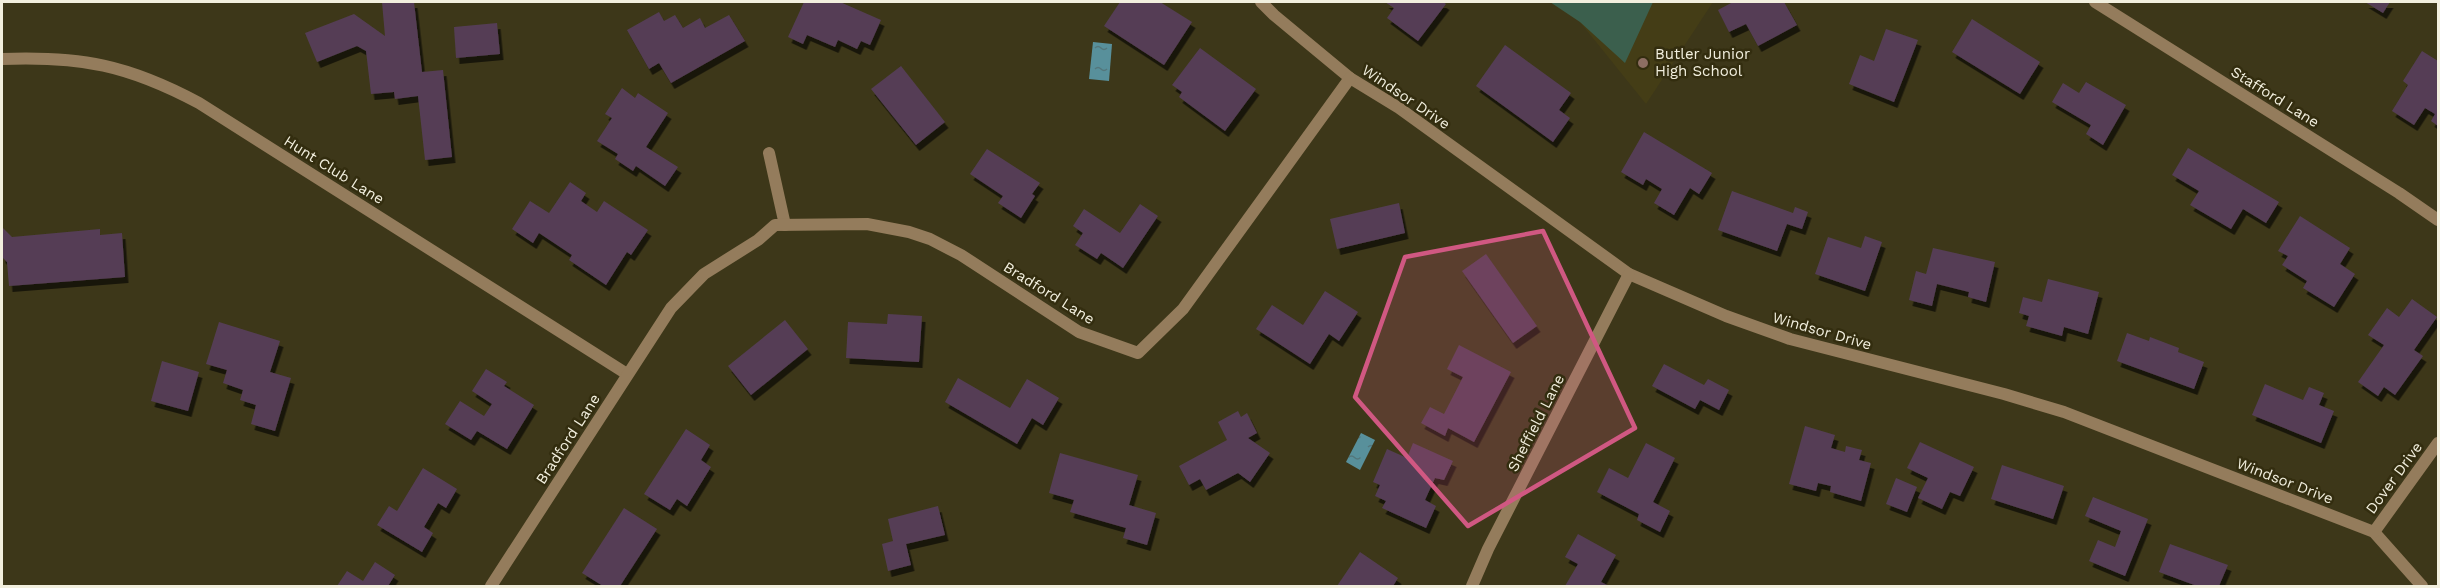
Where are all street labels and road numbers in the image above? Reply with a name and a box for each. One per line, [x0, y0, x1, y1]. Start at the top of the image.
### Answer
street label: Windsor Drive [1359, 61, 1453, 133]
street label: Stafford Lane [2228, 63, 2322, 131]
street label: Hunt Club Lane [281, 132, 387, 208]
street label: Bradford Lane [1000, 258, 1098, 328]
street label: Windsor Drive [1770, 308, 1874, 354]
street label: Sheffield Lane [1504, 371, 1568, 475]
street label: Bradford Lane [532, 390, 604, 488]
street label: Dover Drive [2362, 439, 2426, 517]
street label: Windsor Drive [2234, 454, 2336, 508]

